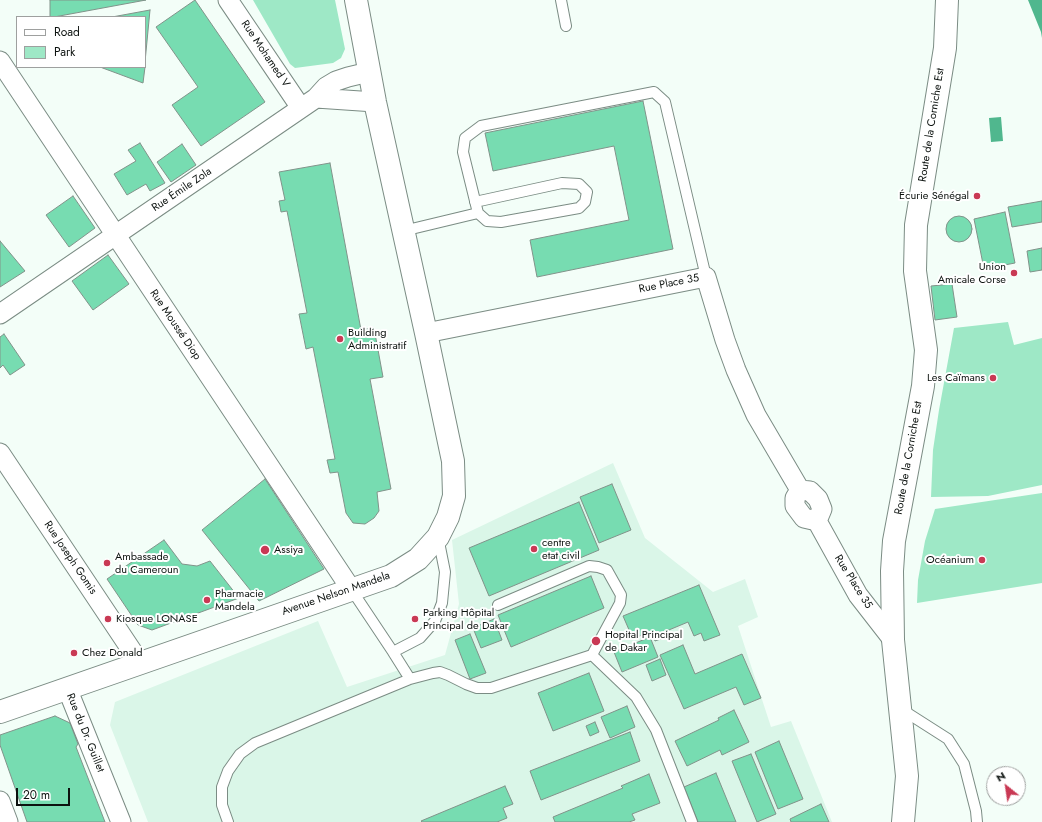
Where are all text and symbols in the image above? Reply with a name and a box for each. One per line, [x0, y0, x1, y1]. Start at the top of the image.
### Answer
legend [16, 16, 146, 68]
street label: Rue Mohamed V [238, 18, 292, 90]
text: Road [54, 23, 80, 41]
text: Park [54, 43, 75, 61]
street label: Route de la Corniche Est [916, 67, 948, 183]
street label: Rue Émile Zola [150, 165, 214, 215]
place label: Écurie Sénégal [899, 189, 969, 203]
marker: Écurie Sénégal [972, 191, 982, 201]
place label: Union Amicale Corse [938, 260, 1006, 286]
marker: Union Amicale Corse [1009, 268, 1019, 278]
street label: Rue Place 35 [638, 272, 700, 296]
street label: Rue Moussé Diop [147, 287, 203, 363]
place label: Building Administratif [348, 326, 406, 352]
marker: Building Administratif [335, 334, 345, 344]
place label: Les Caïmans [927, 371, 985, 385]
marker: Les Caïmans [988, 373, 998, 383]
street label: Route de la Corniche Est [893, 400, 925, 516]
street label: Rue Joseph Gomis [41, 519, 99, 597]
place label: centre etat civil [542, 536, 580, 562]
place label: Assiya [274, 543, 303, 557]
marker: Assiya [259, 544, 271, 556]
marker: centre etat civil [529, 544, 539, 554]
place label: Ambassade du Cameroun [115, 550, 179, 576]
street label: Rue Place 35 [831, 553, 875, 611]
place label: Océanium [926, 553, 974, 567]
marker: Océanium [977, 555, 987, 565]
marker: Ambassade du Cameroun [102, 558, 112, 568]
street label: Avenue Nelson Mandela [280, 569, 392, 619]
place label: Pharmacie Mandela [215, 587, 264, 613]
marker: Pharmacie Mandela [202, 595, 212, 605]
place label: Parking Hôpital Principal de Dakar [423, 606, 509, 632]
place label: Kiosque LONASE [116, 612, 198, 626]
marker: Kiosque LONASE [103, 614, 113, 624]
marker: Parking Hôpital Principal de Dakar [410, 614, 420, 624]
place label: Hopital Principal de Dakar [605, 628, 682, 654]
marker: Hopital Principal de Dakar [590, 635, 602, 647]
place label: Chez Donald [82, 646, 143, 660]
marker: Chez Donald [69, 648, 79, 658]
street label: Rue du Dr. Guillet [63, 692, 107, 774]
north arrow [986, 766, 1026, 806]
text: N [993, 767, 1008, 786]
scale bar [18, 780, 72, 806]
text: 20 m [23, 786, 50, 804]

